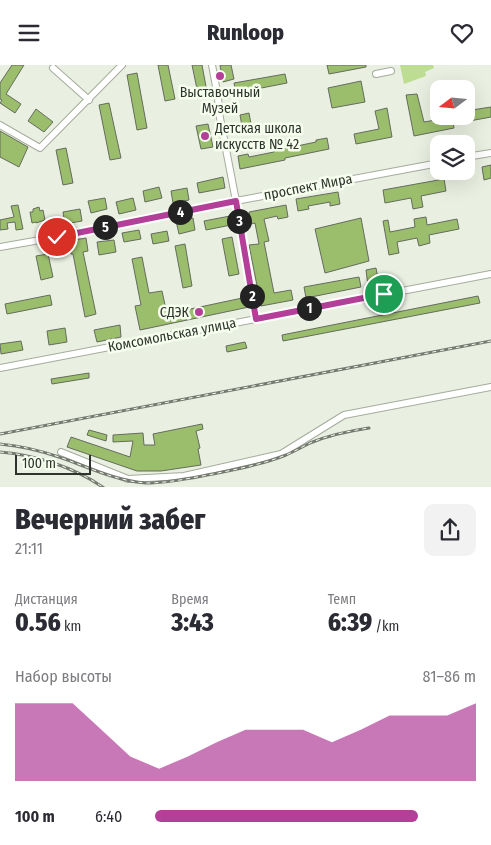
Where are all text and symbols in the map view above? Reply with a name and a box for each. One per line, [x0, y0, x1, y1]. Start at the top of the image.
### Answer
icon: menu [15, 19, 43, 47]
text: Runloop [207, 19, 284, 46]
icon: heart [448, 19, 476, 47]
marker: Выставочный Музей [214, 70, 226, 82]
north arrow [430, 80, 475, 125]
map controls [430, 80, 475, 180]
place label: Выставочный Музей [180, 84, 260, 117]
place label: Детская школа искусств № 42 [214, 120, 302, 153]
marker: Детская школа искусств № 42 [199, 130, 211, 142]
button: layers [430, 135, 475, 180]
street label: проспект Мира [262, 170, 354, 204]
pin: 4 [168, 199, 192, 225]
text: 4 [177, 204, 184, 221]
pin: 3 [226, 209, 252, 233]
text: 3 [236, 213, 243, 230]
pin: 5 [92, 215, 118, 239]
pin [36, 216, 78, 258]
text: 5 [102, 219, 109, 236]
icon: check [43, 223, 71, 251]
pin [363, 273, 405, 315]
icon: arrive [370, 280, 398, 308]
pin: 2 [240, 283, 264, 309]
text: 2 [249, 288, 256, 305]
pin: 1 [296, 295, 322, 321]
text: 1 [307, 300, 312, 317]
place label: СДЭК [160, 304, 190, 321]
marker: СДЭК [193, 306, 205, 318]
street label: Комсомольская улица [106, 314, 238, 356]
scale bar [15, 453, 91, 476]
text: 100 m [22, 455, 56, 472]
text: Вечерний забег [15, 503, 205, 536]
button: share [424, 504, 476, 556]
text: 21:11 [15, 539, 43, 558]
text: Дистанция [15, 591, 78, 608]
text: Время [171, 591, 209, 608]
text: Темп [328, 591, 356, 608]
text: 0.56 [15, 608, 61, 638]
text: 3:43 [171, 608, 214, 638]
text: 6:39 [328, 608, 372, 638]
text: km [61, 618, 81, 635]
text: /km [372, 618, 399, 635]
text: Набор высоты [15, 667, 112, 686]
text: 81–86 m [423, 667, 476, 686]
text: 100 m [15, 807, 55, 826]
text: 6:40 [95, 807, 122, 826]

